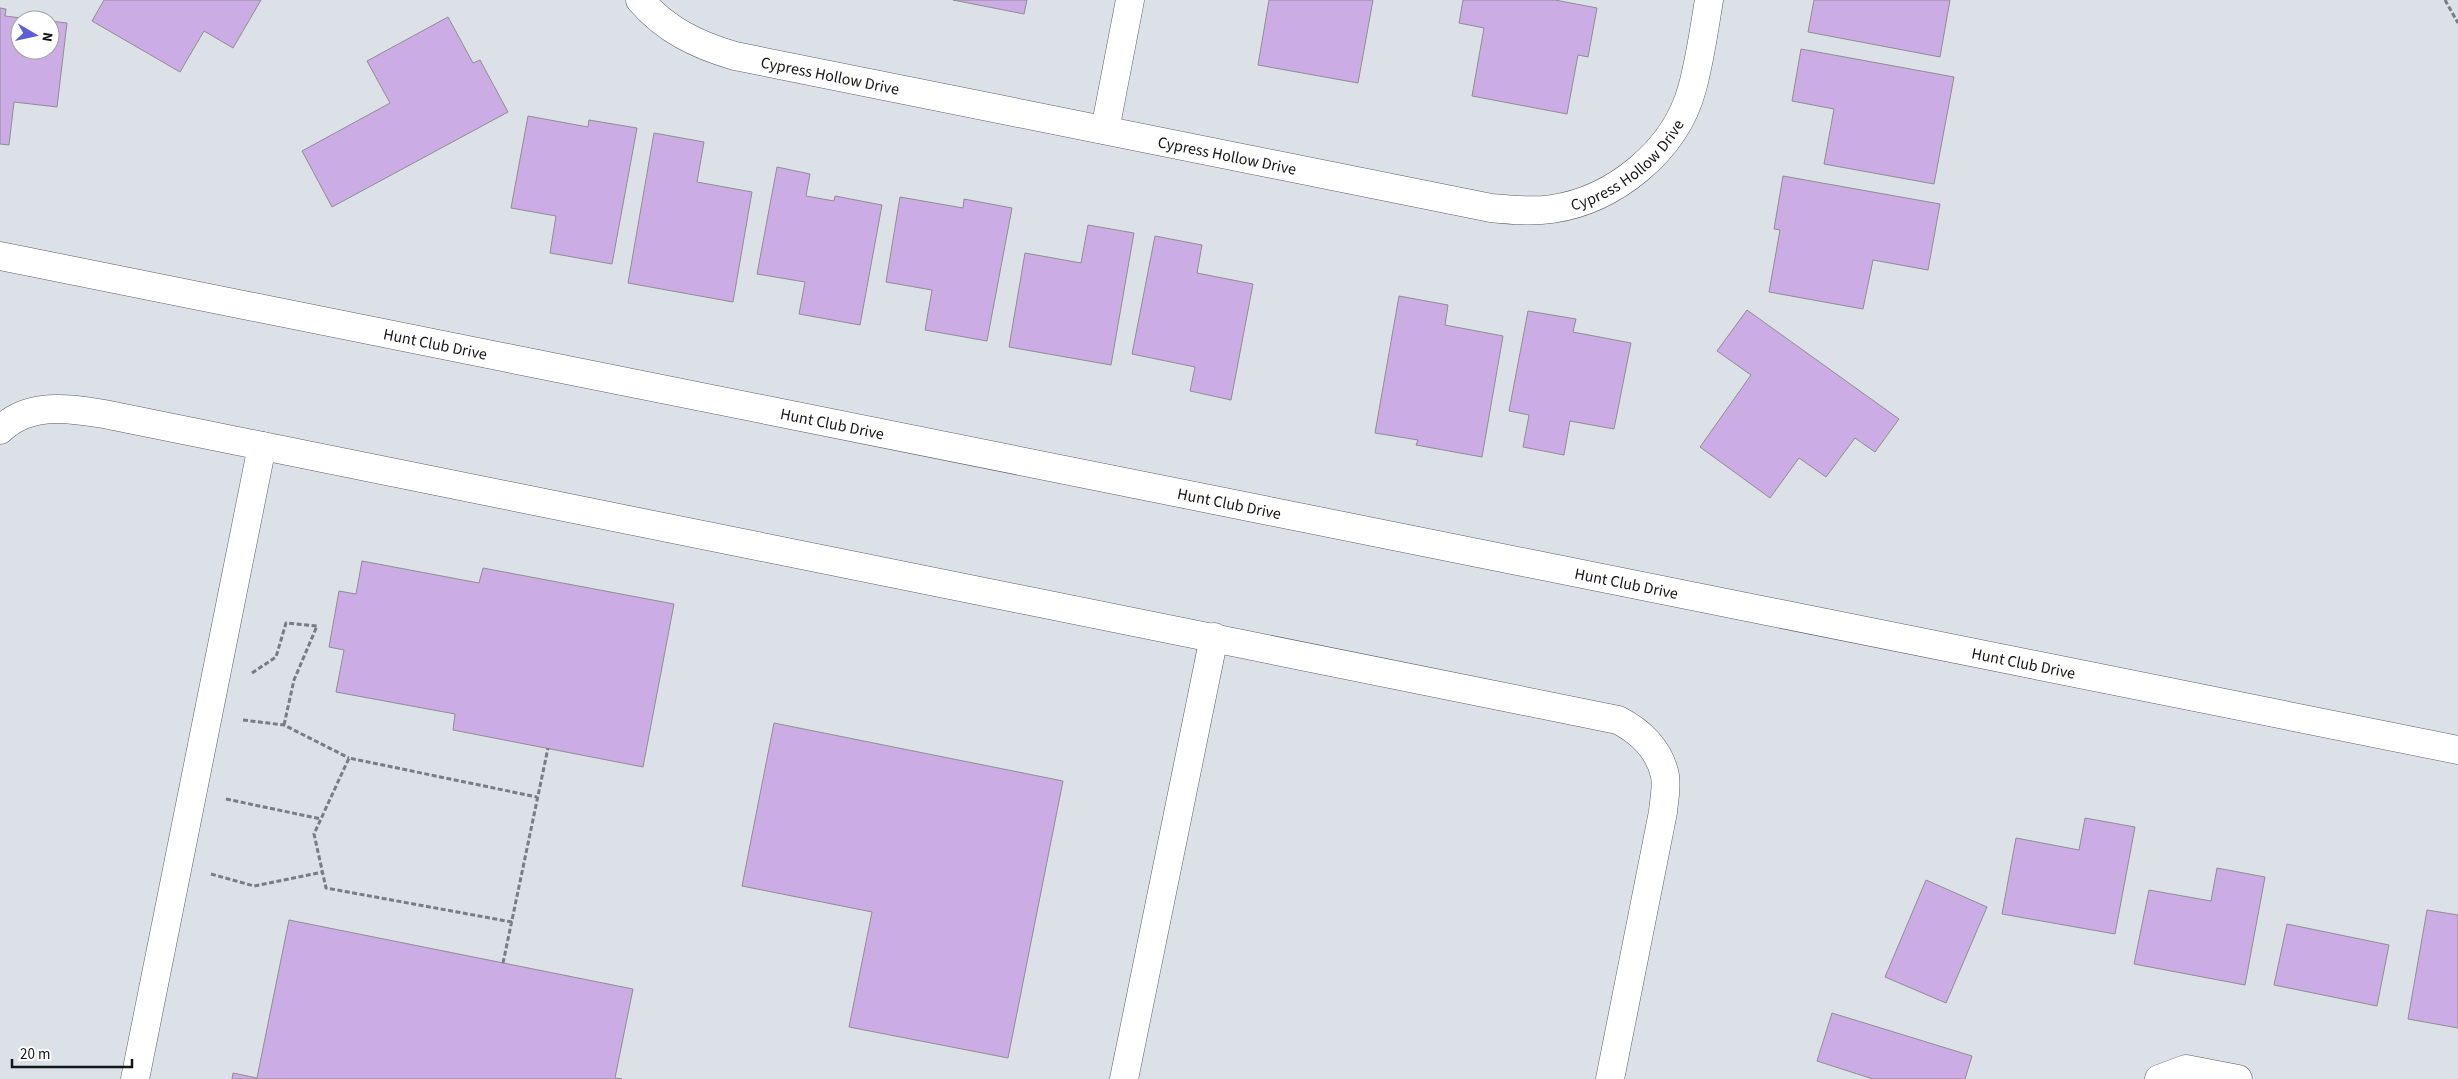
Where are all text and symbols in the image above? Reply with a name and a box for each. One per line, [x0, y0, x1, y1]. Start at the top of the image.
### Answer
north arrow [10, 10, 60, 60]
text: N [36, 31, 57, 43]
street label: Cypress Hollow Drive [759, 51, 901, 101]
street label: Cypress Hollow Drive [1568, 115, 1690, 217]
street label: Cypress Hollow Drive [1156, 131, 1298, 181]
street label: Hunt Club Drive [381, 323, 489, 366]
street label: Hunt Club Drive [778, 403, 886, 445]
street label: Hunt Club Drive [1175, 483, 1283, 525]
street label: Hunt Club Drive [1573, 563, 1680, 605]
street label: Hunt Club Drive [1970, 643, 2077, 685]
scale bar [12, 1036, 132, 1068]
text: 20 m [20, 1044, 50, 1065]

